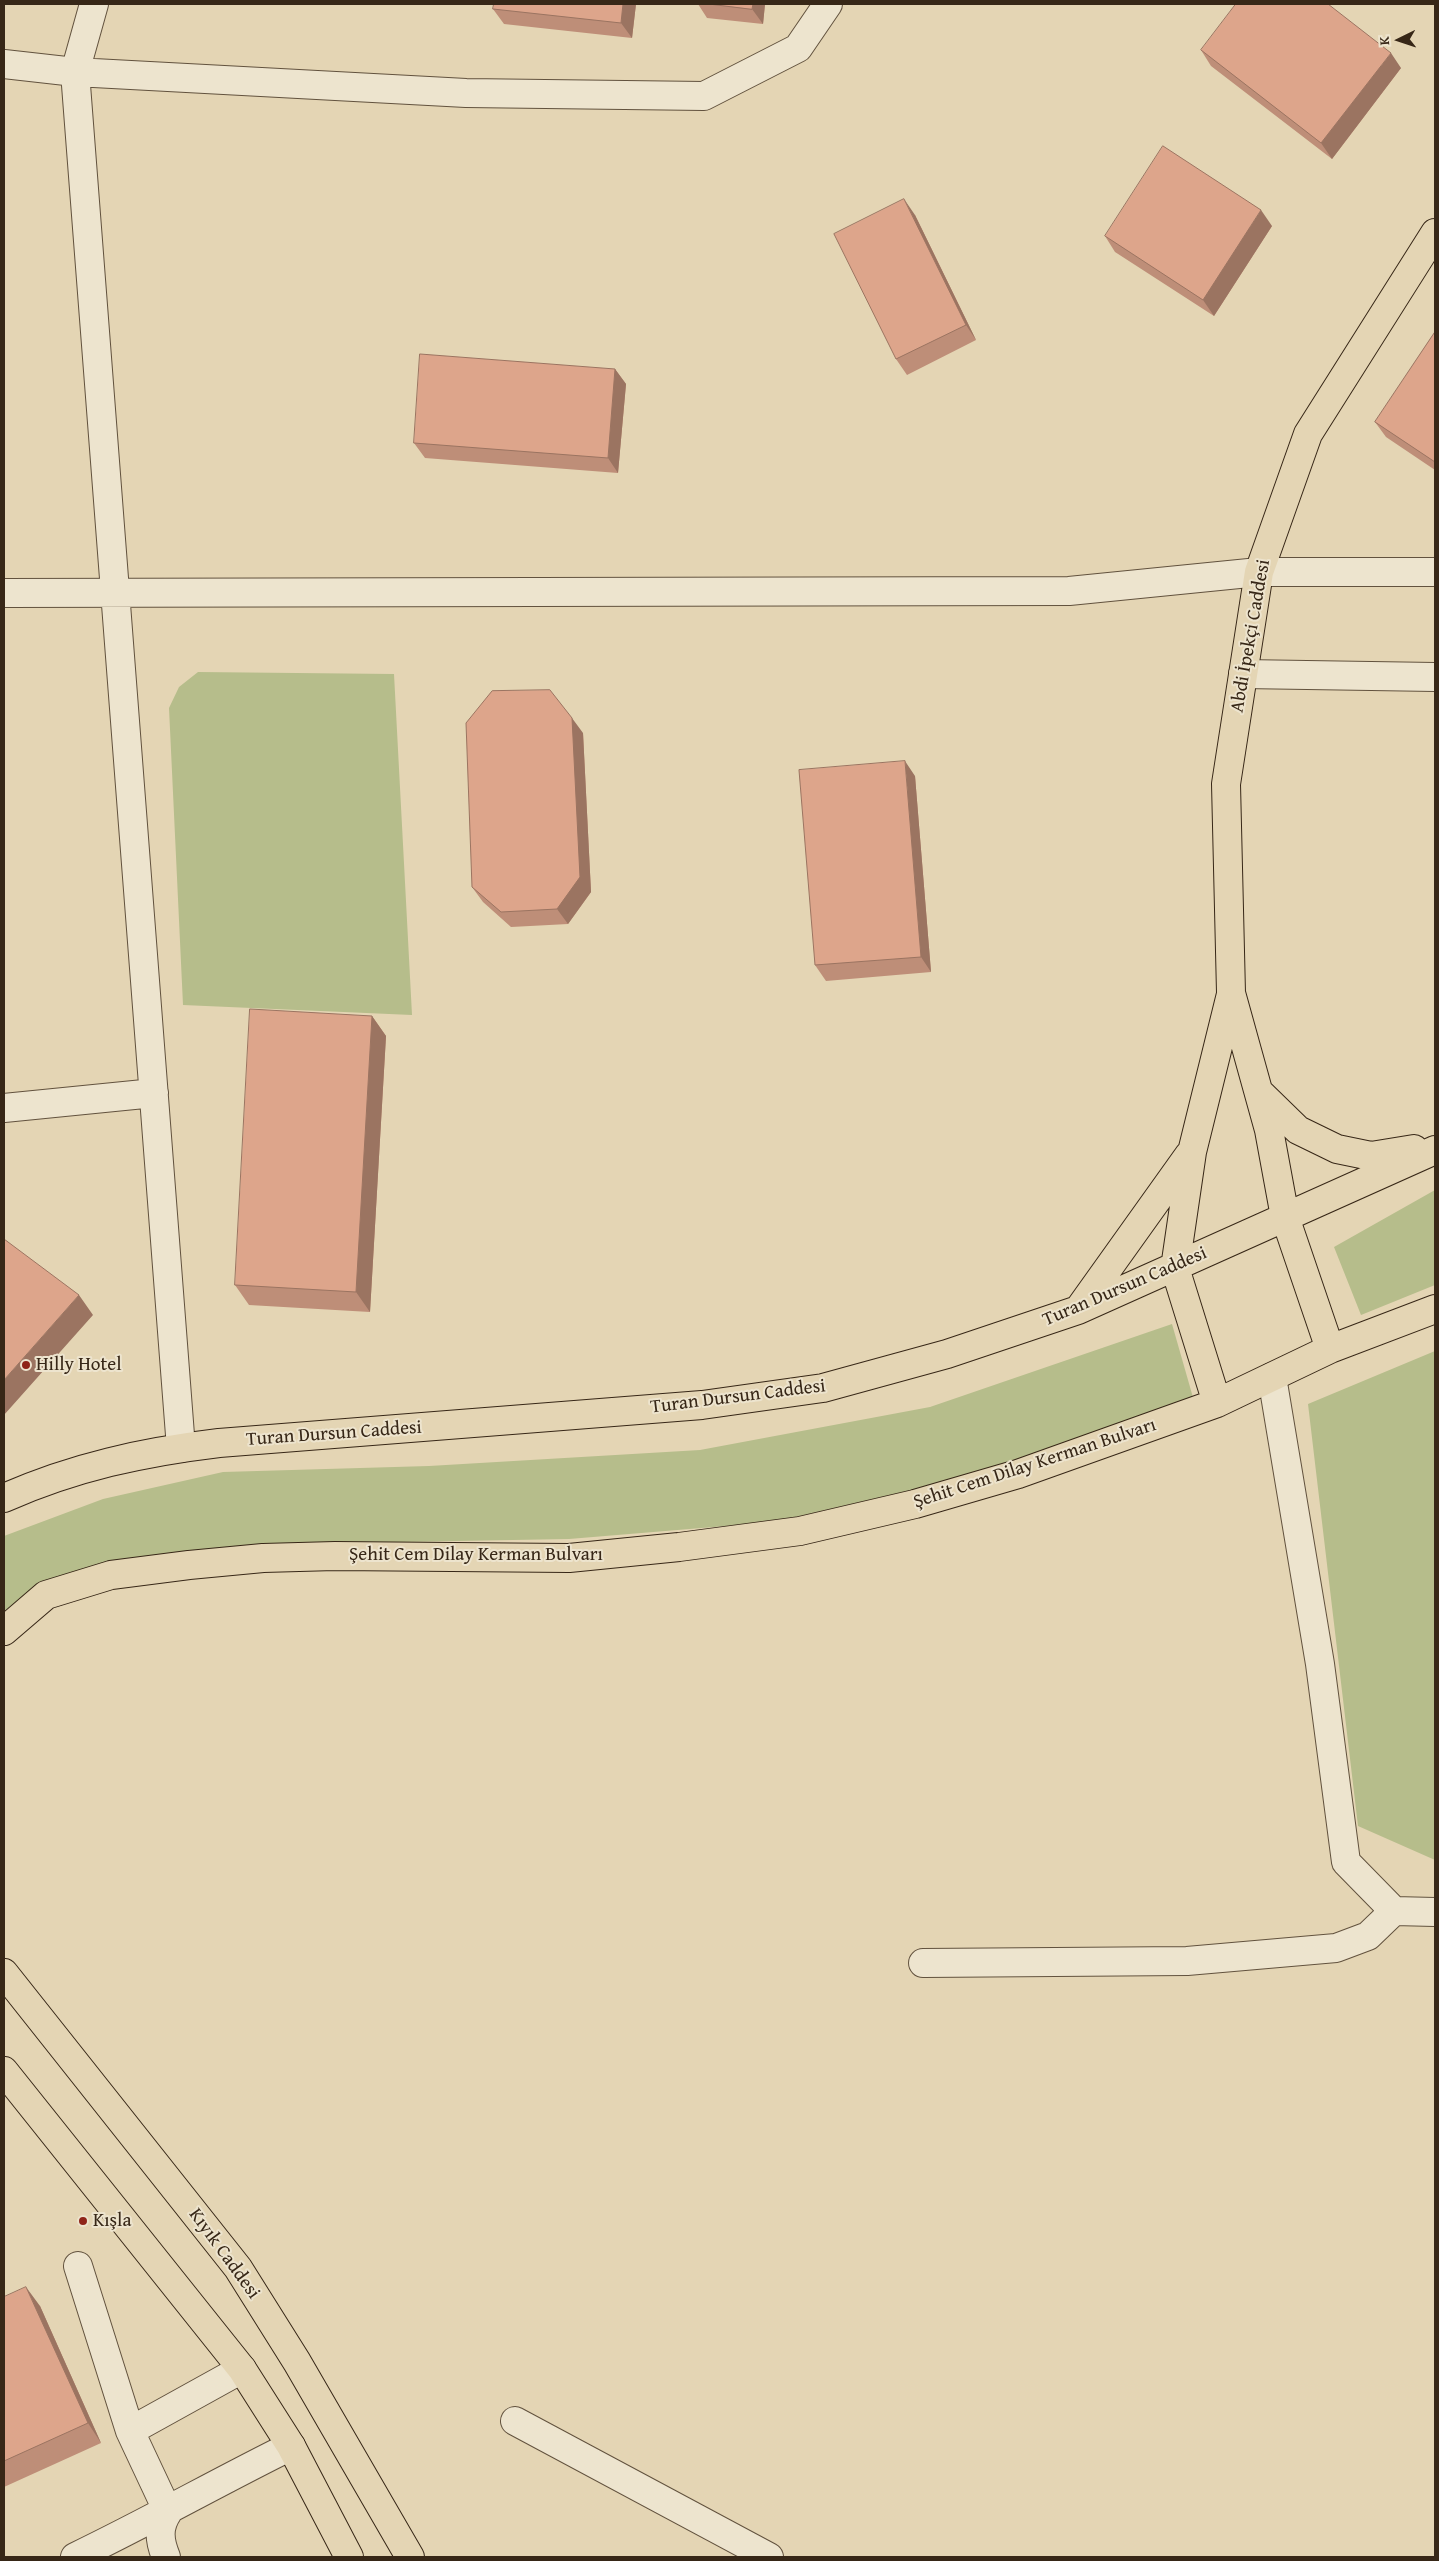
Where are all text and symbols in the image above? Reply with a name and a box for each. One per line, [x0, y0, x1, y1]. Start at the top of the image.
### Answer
north arrow [1374, 15, 1424, 65]
text: K [1374, 36, 1394, 46]
street label: Abdi İpekçi Caddesi [1226, 558, 1276, 714]
street label: Turan Dursun Caddesi [1039, 1242, 1211, 1332]
place label: Hilly Hotel [36, 1354, 122, 1376]
marker: Hilly Hotel [20, 1359, 32, 1371]
street label: Turan Dursun Caddesi [649, 1375, 827, 1419]
street label: Şehit Cem Dilay Kerman Bulvarı [911, 1414, 1159, 1514]
street label: Turan Dursun Caddesi [245, 1416, 423, 1452]
street label: Şehit Cem Dilay Kerman Bulvarı [349, 1544, 603, 1566]
street label: Kıyık Caddesi [183, 2204, 265, 2304]
place label: Kışla [93, 2210, 131, 2232]
marker: Kışla [77, 2215, 89, 2227]

